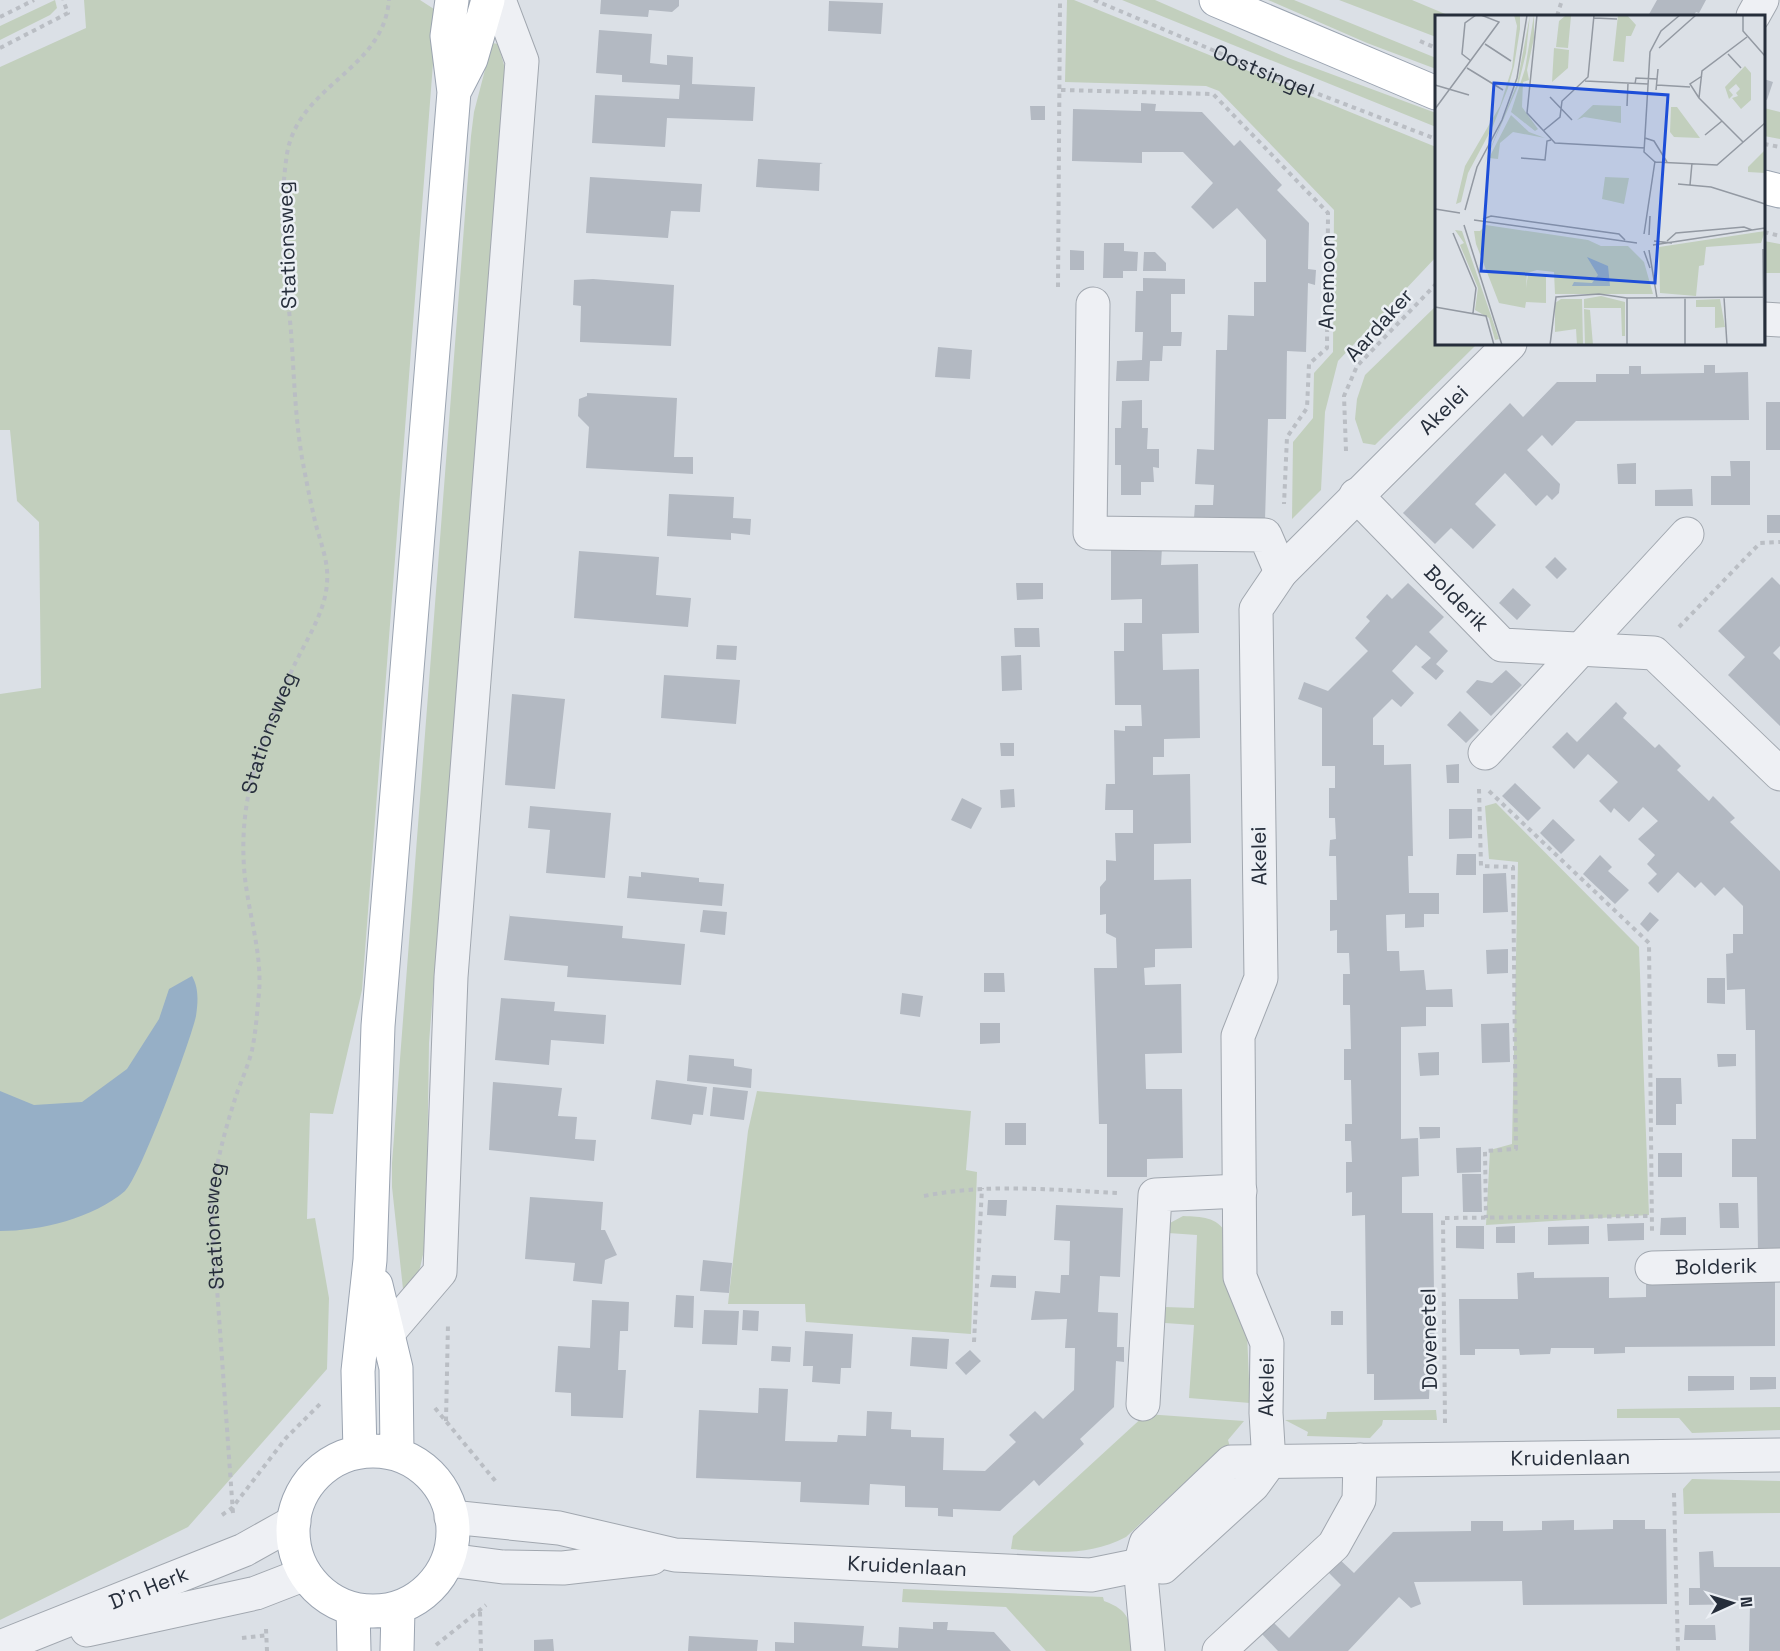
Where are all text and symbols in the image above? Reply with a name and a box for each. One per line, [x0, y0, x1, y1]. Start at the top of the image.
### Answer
inset map [1435, 15, 1765, 345]
street label: Oostsingel [1209, 38, 1318, 104]
street label: Stationsweg [271, 181, 302, 309]
street label: Anemoon [1312, 234, 1341, 330]
street label: Aardaker [1339, 282, 1419, 367]
street label: Akelei [1413, 379, 1474, 440]
street label: Bolderik [1418, 559, 1495, 637]
street label: Stationsweg [235, 667, 303, 796]
street label: Akelei [1244, 826, 1273, 886]
street label: Stationsweg [197, 1160, 230, 1291]
street label: Bolderik [1674, 1252, 1757, 1280]
street label: Dovenetel [1414, 1288, 1443, 1390]
street label: Akelei [1252, 1357, 1280, 1417]
street label: Kruidenlaan [1510, 1443, 1630, 1471]
street label: Kruidenlaan [847, 1549, 968, 1582]
street label: D'n Herk [105, 1560, 192, 1615]
north arrow [1702, 1573, 1762, 1633]
text: N [1736, 1596, 1757, 1608]

